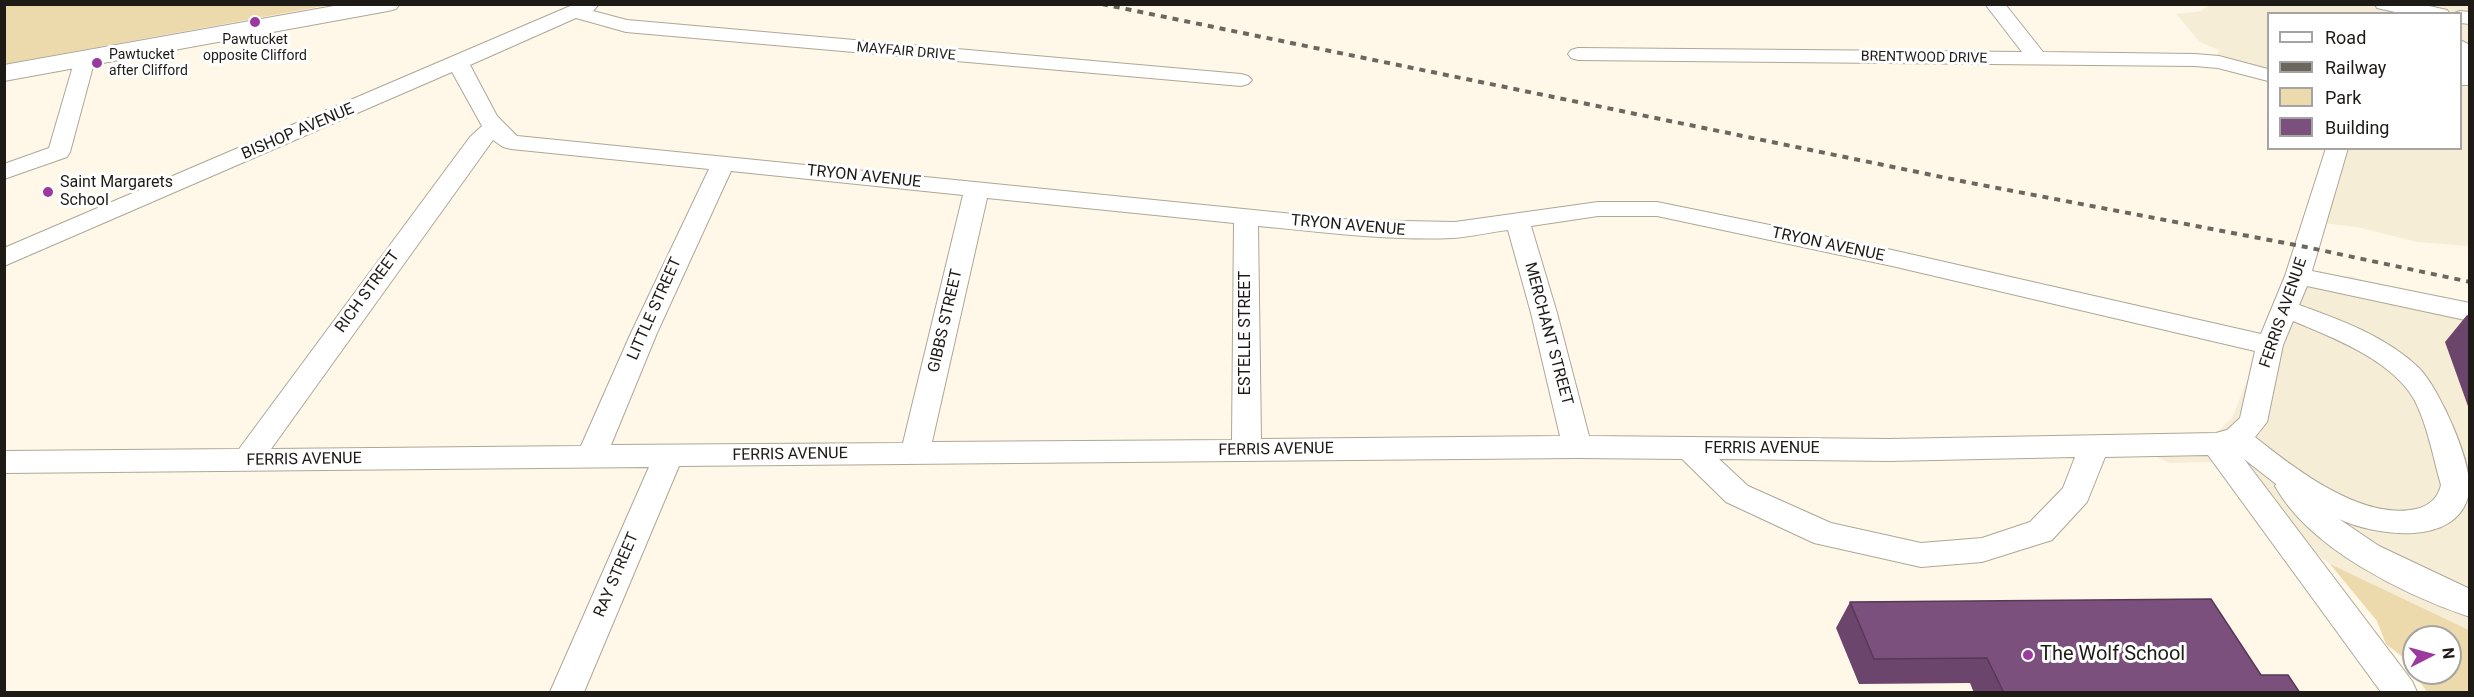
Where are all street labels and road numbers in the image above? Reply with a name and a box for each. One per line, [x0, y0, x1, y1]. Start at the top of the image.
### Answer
street label: MAYFAIR DRIVE [856, 39, 956, 65]
street label: BRENTWOOD DRIVE [1861, 48, 1987, 68]
street label: BISHOP AVENUE [239, 100, 357, 164]
street label: TRYON AVENUE [806, 161, 922, 193]
street label: TRYON AVENUE [1290, 211, 1406, 241]
street label: TRYON AVENUE [1770, 224, 1886, 266]
street label: RICH STREET [332, 247, 404, 337]
street label: LITTLE STREET [624, 255, 686, 363]
street label: FERRIS AVENUE [2256, 255, 2312, 371]
street label: MERCHANT STREET [1520, 261, 1576, 407]
street label: GIBBS STREET [925, 267, 967, 375]
street label: ESTELLE STREET [1236, 271, 1256, 395]
street label: FERRIS AVENUE [1218, 439, 1334, 461]
street label: FERRIS AVENUE [1704, 439, 1820, 459]
street label: FERRIS AVENUE [732, 444, 848, 466]
street label: FERRIS AVENUE [246, 449, 362, 471]
street label: RAY STREET [591, 530, 643, 620]

